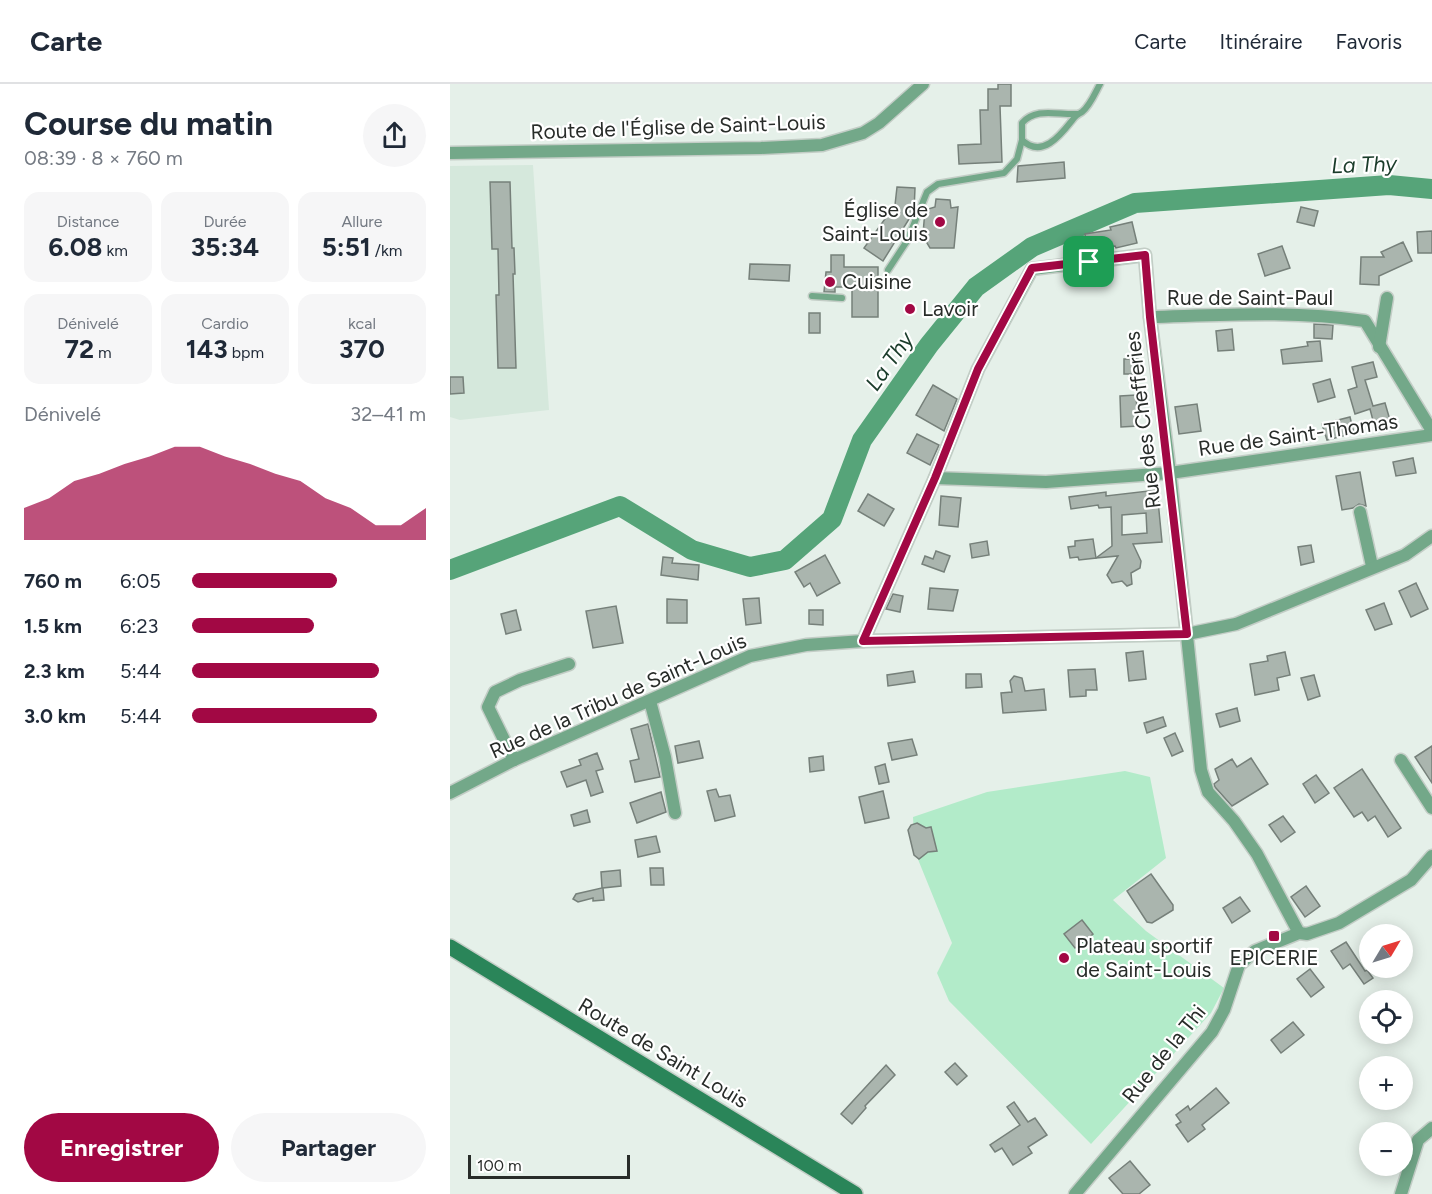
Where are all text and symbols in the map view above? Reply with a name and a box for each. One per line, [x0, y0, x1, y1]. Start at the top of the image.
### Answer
text: Carte [30, 24, 102, 58]
text: Carte [1134, 29, 1187, 54]
text: Itinéraire [1220, 29, 1303, 54]
text: Favoris [1336, 29, 1402, 54]
text: Course du matin [24, 104, 273, 143]
button: share [363, 104, 426, 167]
street label: Route de l'Église de Saint-Louis [530, 109, 826, 144]
text: 08:39 · 8 × 760 m [24, 146, 183, 170]
water label: La Thy [1331, 150, 1399, 179]
place label: Église de Saint-Louis [822, 197, 928, 246]
text: Distance [57, 212, 119, 231]
text: Durée [204, 212, 246, 231]
text: Allure [342, 212, 382, 231]
marker: Église de Saint-Louis [933, 215, 947, 229]
text: 6.08 [48, 231, 102, 263]
text: 35:34 [191, 231, 259, 263]
text: 5:51 [322, 231, 371, 263]
pin [1063, 236, 1114, 287]
text: km [102, 241, 128, 260]
text: /km [371, 241, 402, 260]
icon: arrive [1072, 245, 1105, 278]
place label: Cuisine [842, 269, 912, 294]
marker: Cuisine [823, 275, 837, 289]
street label: Rue de Saint-Paul [1167, 285, 1333, 310]
place label: Lavoir [922, 296, 978, 321]
marker: Lavoir [903, 302, 917, 316]
text: Dénivelé [57, 314, 119, 333]
text: Cardio [201, 314, 249, 333]
text: kcal [348, 314, 376, 333]
water label: La Thy [860, 325, 920, 396]
street label: Rue des Chefferies [1119, 330, 1166, 510]
text: 72 [64, 333, 94, 365]
text: 143 [186, 333, 228, 365]
text: 370 [339, 333, 385, 365]
text: m [94, 343, 112, 362]
text: bpm [228, 343, 264, 362]
text: Dénivelé [24, 402, 101, 426]
text: 32–41 m [350, 402, 426, 426]
street label: Rue de Saint-Thomas [1197, 408, 1399, 461]
text: 760 m [24, 569, 82, 593]
text: 6:05 [120, 569, 161, 593]
text: 1.5 km [24, 614, 82, 638]
text: 6:23 [120, 614, 158, 638]
street label: Rue de la Tribu de Saint-Louis [486, 628, 750, 764]
text: 2.3 km [24, 659, 85, 683]
text: 5:44 [120, 659, 161, 683]
text: 3.0 km [24, 704, 86, 728]
text: 5:44 [120, 704, 161, 728]
north arrow [1359, 924, 1413, 978]
map controls [1359, 924, 1413, 1176]
marker: EPICERIE [1267, 929, 1281, 943]
place label: Plateau sportif de Saint-Louis [1076, 933, 1213, 982]
place label: EPICERIE [1229, 945, 1319, 970]
marker: Plateau sportif de Saint-Louis [1057, 951, 1071, 965]
button: locate [1359, 990, 1413, 1044]
street label: Route de Saint Louis [574, 992, 753, 1113]
street label: Rue de la Thi [1116, 1000, 1211, 1108]
button: + [1359, 1056, 1413, 1110]
button: Enregistrer [24, 1113, 219, 1182]
button: Partager [231, 1113, 426, 1182]
button: − [1359, 1122, 1413, 1176]
scale bar [468, 1152, 630, 1180]
text: 100 m [477, 1156, 522, 1175]

